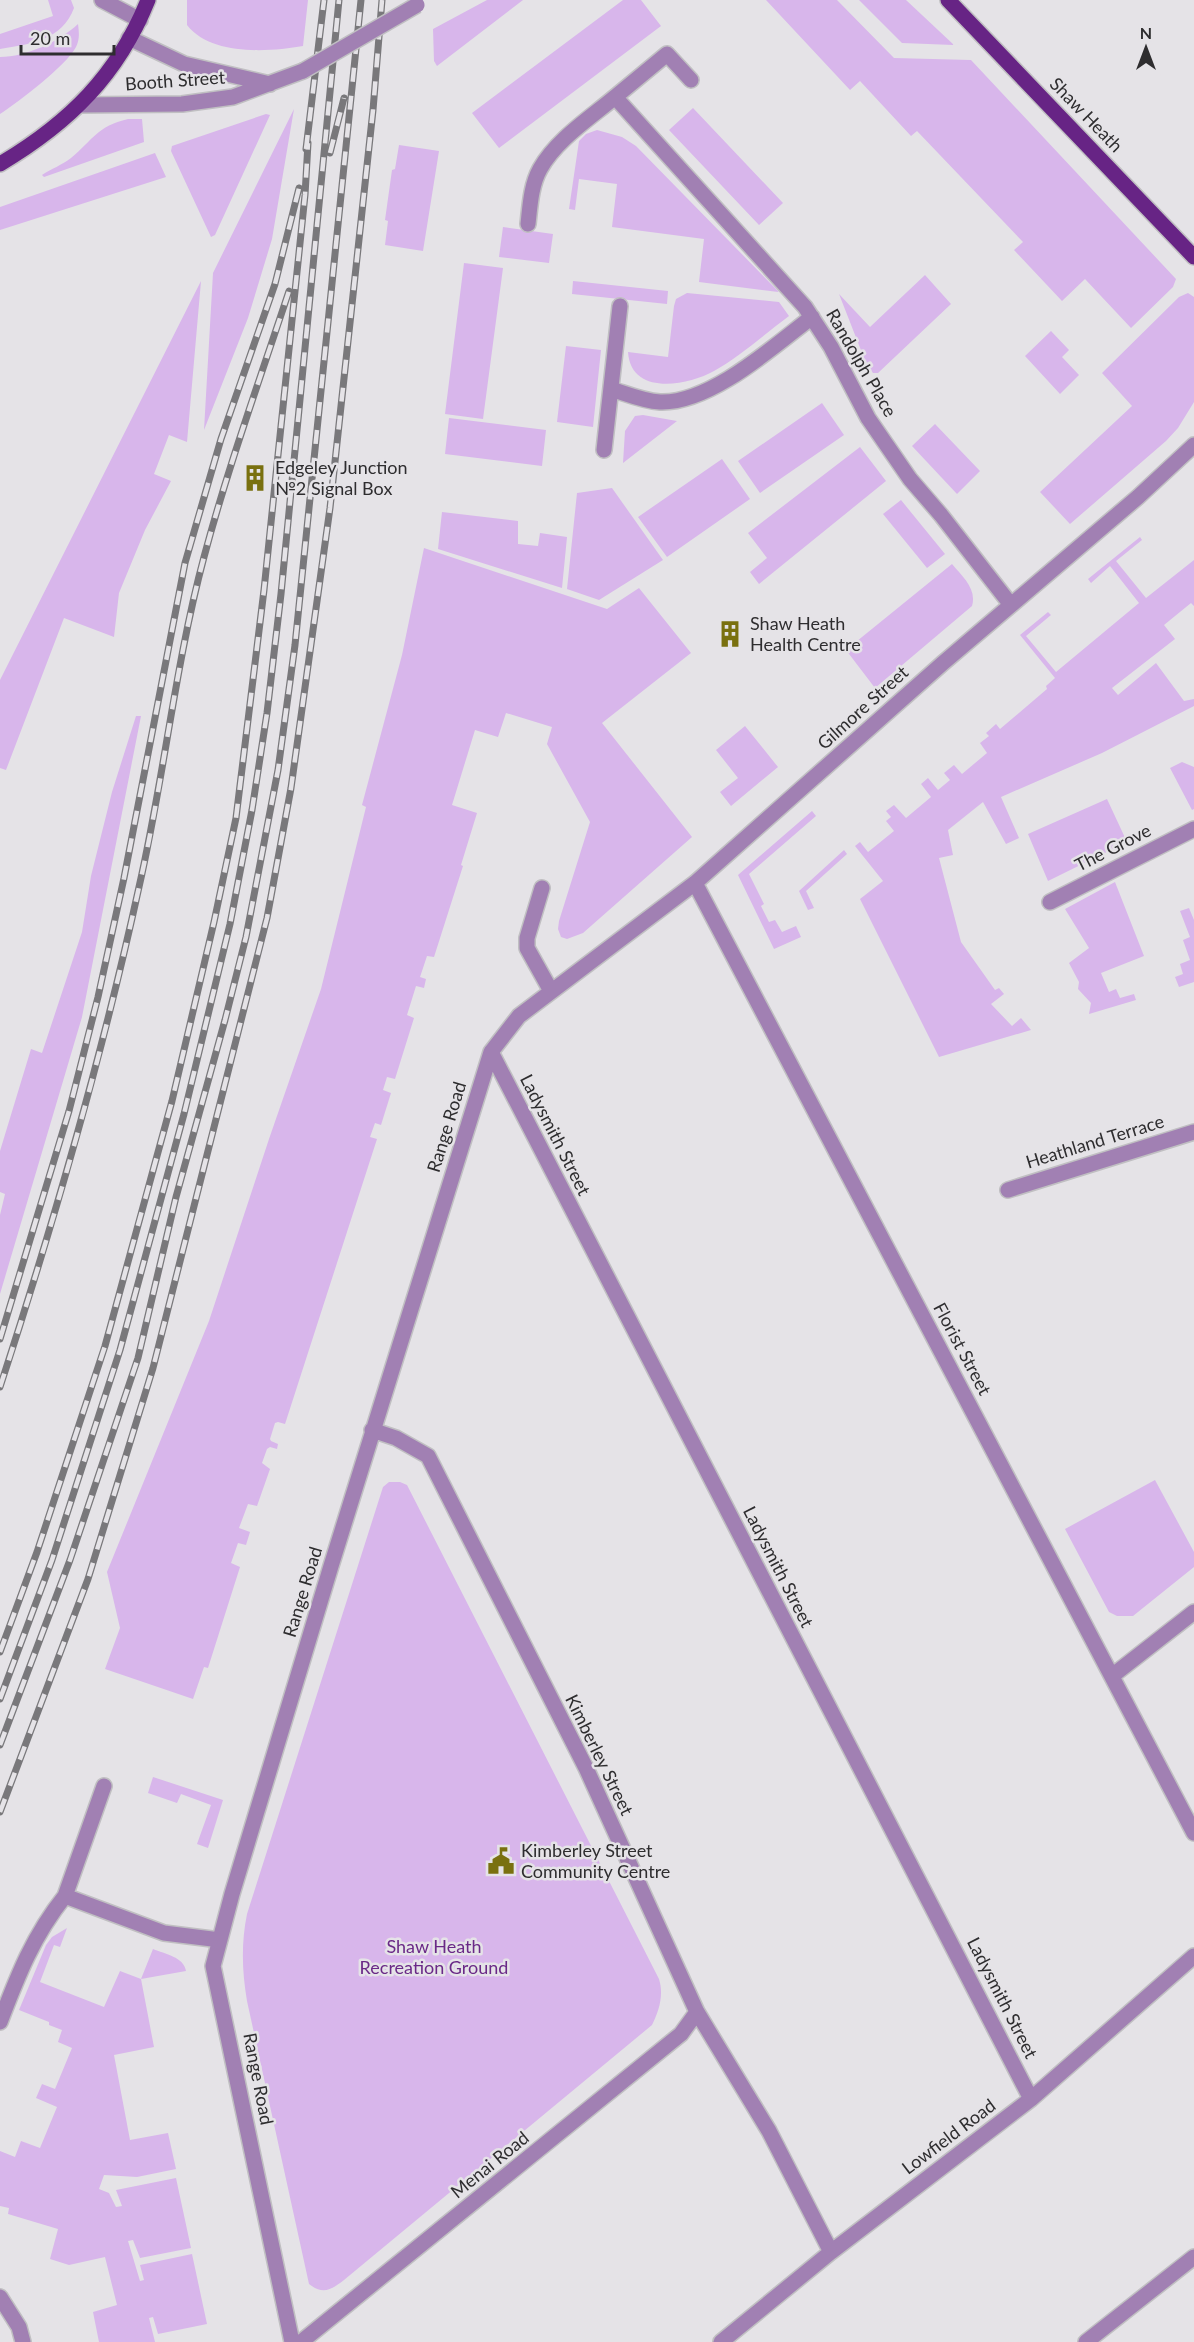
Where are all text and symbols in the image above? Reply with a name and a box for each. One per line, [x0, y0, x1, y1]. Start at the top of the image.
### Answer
scale bar [21, 18, 114, 56]
north arrow [1116, 18, 1176, 78]
text: N [1140, 23, 1152, 42]
text: 20 m [30, 27, 70, 49]
street label: Booth Street [124, 65, 226, 94]
street label: Shaw Heath [1046, 72, 1128, 156]
street label: Randolph Place [822, 304, 902, 421]
place label: Edgeley Junction №2 Signal Box [275, 456, 408, 499]
building icon: Edgeley Junction №2 Signal Box [240, 463, 270, 493]
place label: Shaw Heath Health Centre [750, 612, 861, 655]
building icon: Shaw Heath Health Centre [715, 619, 745, 649]
street label: Gilmore Street [812, 660, 913, 754]
street label: The Grove [1071, 819, 1154, 876]
street label: Ladysmith Street [516, 1070, 596, 1199]
street label: Range Road [422, 1079, 470, 1175]
street label: Heathland Terrace [1023, 1110, 1167, 1173]
street label: Florist Street [929, 1299, 997, 1399]
street label: Ladysmith Street [739, 1502, 819, 1631]
street label: Range Road [278, 1544, 326, 1640]
street label: Kimberley Street [561, 1691, 639, 1819]
place label: Kimberley Street Community Centre [521, 1839, 670, 1882]
public building icon: Kimberley Street Community Centre [486, 1846, 516, 1876]
street label: Ladysmith Street [963, 1933, 1043, 2062]
park label: Shaw Heath Recreation Ground [360, 1935, 508, 1978]
street label: Range Road [239, 2031, 279, 2127]
street label: Lowfield Road [897, 2094, 1000, 2179]
street label: Menai Road [446, 2126, 533, 2202]

